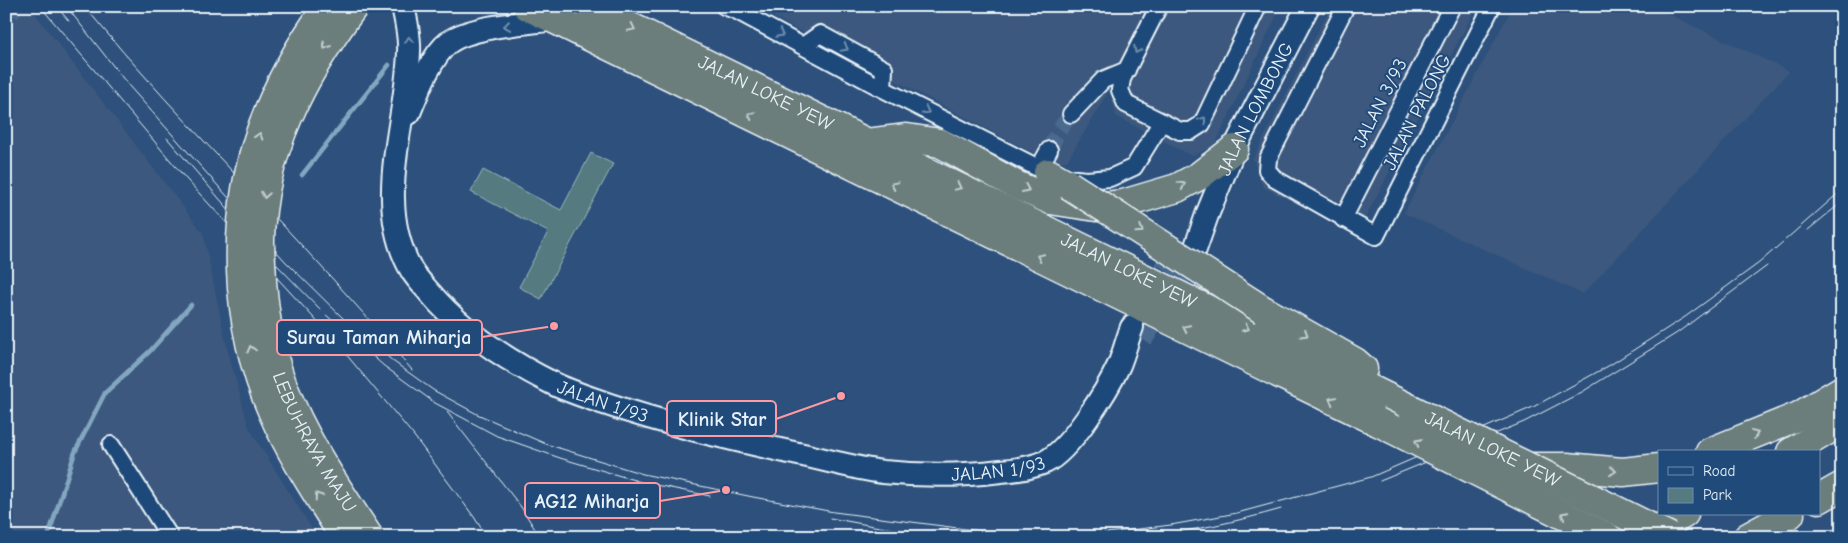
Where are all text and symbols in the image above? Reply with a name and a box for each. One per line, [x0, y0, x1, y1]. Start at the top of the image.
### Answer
one-way arrow [502, 20, 510, 31]
one-way arrow [627, 22, 636, 32]
one-way arrow [775, 27, 784, 37]
one-way arrow [403, 36, 414, 44]
street label: JALAN LOMBONG [1213, 39, 1298, 179]
one-way arrow [322, 40, 332, 49]
one-way arrow [840, 42, 849, 52]
one-way arrow [1133, 45, 1143, 54]
street label: JALAN PALONG [1378, 50, 1456, 174]
street label: JALAN LOKE YEW [695, 51, 838, 136]
street label: JALAN 3/93 [1348, 55, 1412, 151]
one-way arrow [921, 105, 930, 115]
one-way arrow [747, 111, 756, 122]
one-way arrow [1196, 116, 1206, 125]
one-way arrow [254, 133, 264, 141]
one-way arrow [890, 181, 899, 192]
one-way arrow [953, 181, 962, 192]
one-way arrow [1177, 181, 1186, 191]
one-way arrow [1021, 183, 1030, 194]
one-way arrow [260, 191, 270, 200]
one-way arrow [1134, 224, 1143, 234]
street label: JALAN LOKE YEW [1057, 228, 1200, 313]
one-way arrow [1036, 253, 1045, 263]
callout: Surau Taman Miharja [277, 320, 482, 355]
one-way arrow [1241, 322, 1250, 332]
one-way arrow [1182, 324, 1191, 334]
text: Surau Taman Miharja [287, 326, 471, 349]
one-way arrow [1300, 327, 1309, 337]
one-way arrow [246, 344, 257, 353]
street label: LEBUHRAYA MAJU [268, 369, 361, 517]
street label: JALAN 1/93 [554, 376, 651, 427]
one-way arrow [1328, 396, 1337, 406]
callout: Klinik Star [667, 401, 776, 436]
street label: JALAN LOKE YEW [1421, 407, 1564, 492]
text: Klinik Star [678, 408, 766, 431]
one-way arrow [1750, 429, 1759, 440]
one-way arrow [1414, 438, 1423, 448]
legend [1658, 450, 1820, 516]
street label: JALAN 1/93 [951, 452, 1049, 486]
text: Road [1703, 462, 1735, 480]
one-way arrow [1609, 465, 1617, 476]
callout: AG12 Miharja [525, 483, 660, 518]
text: Park [1703, 486, 1732, 504]
text: AG12 Miharja [535, 490, 649, 513]
one-way arrow [315, 492, 324, 501]
one-way arrow [1560, 511, 1569, 521]

